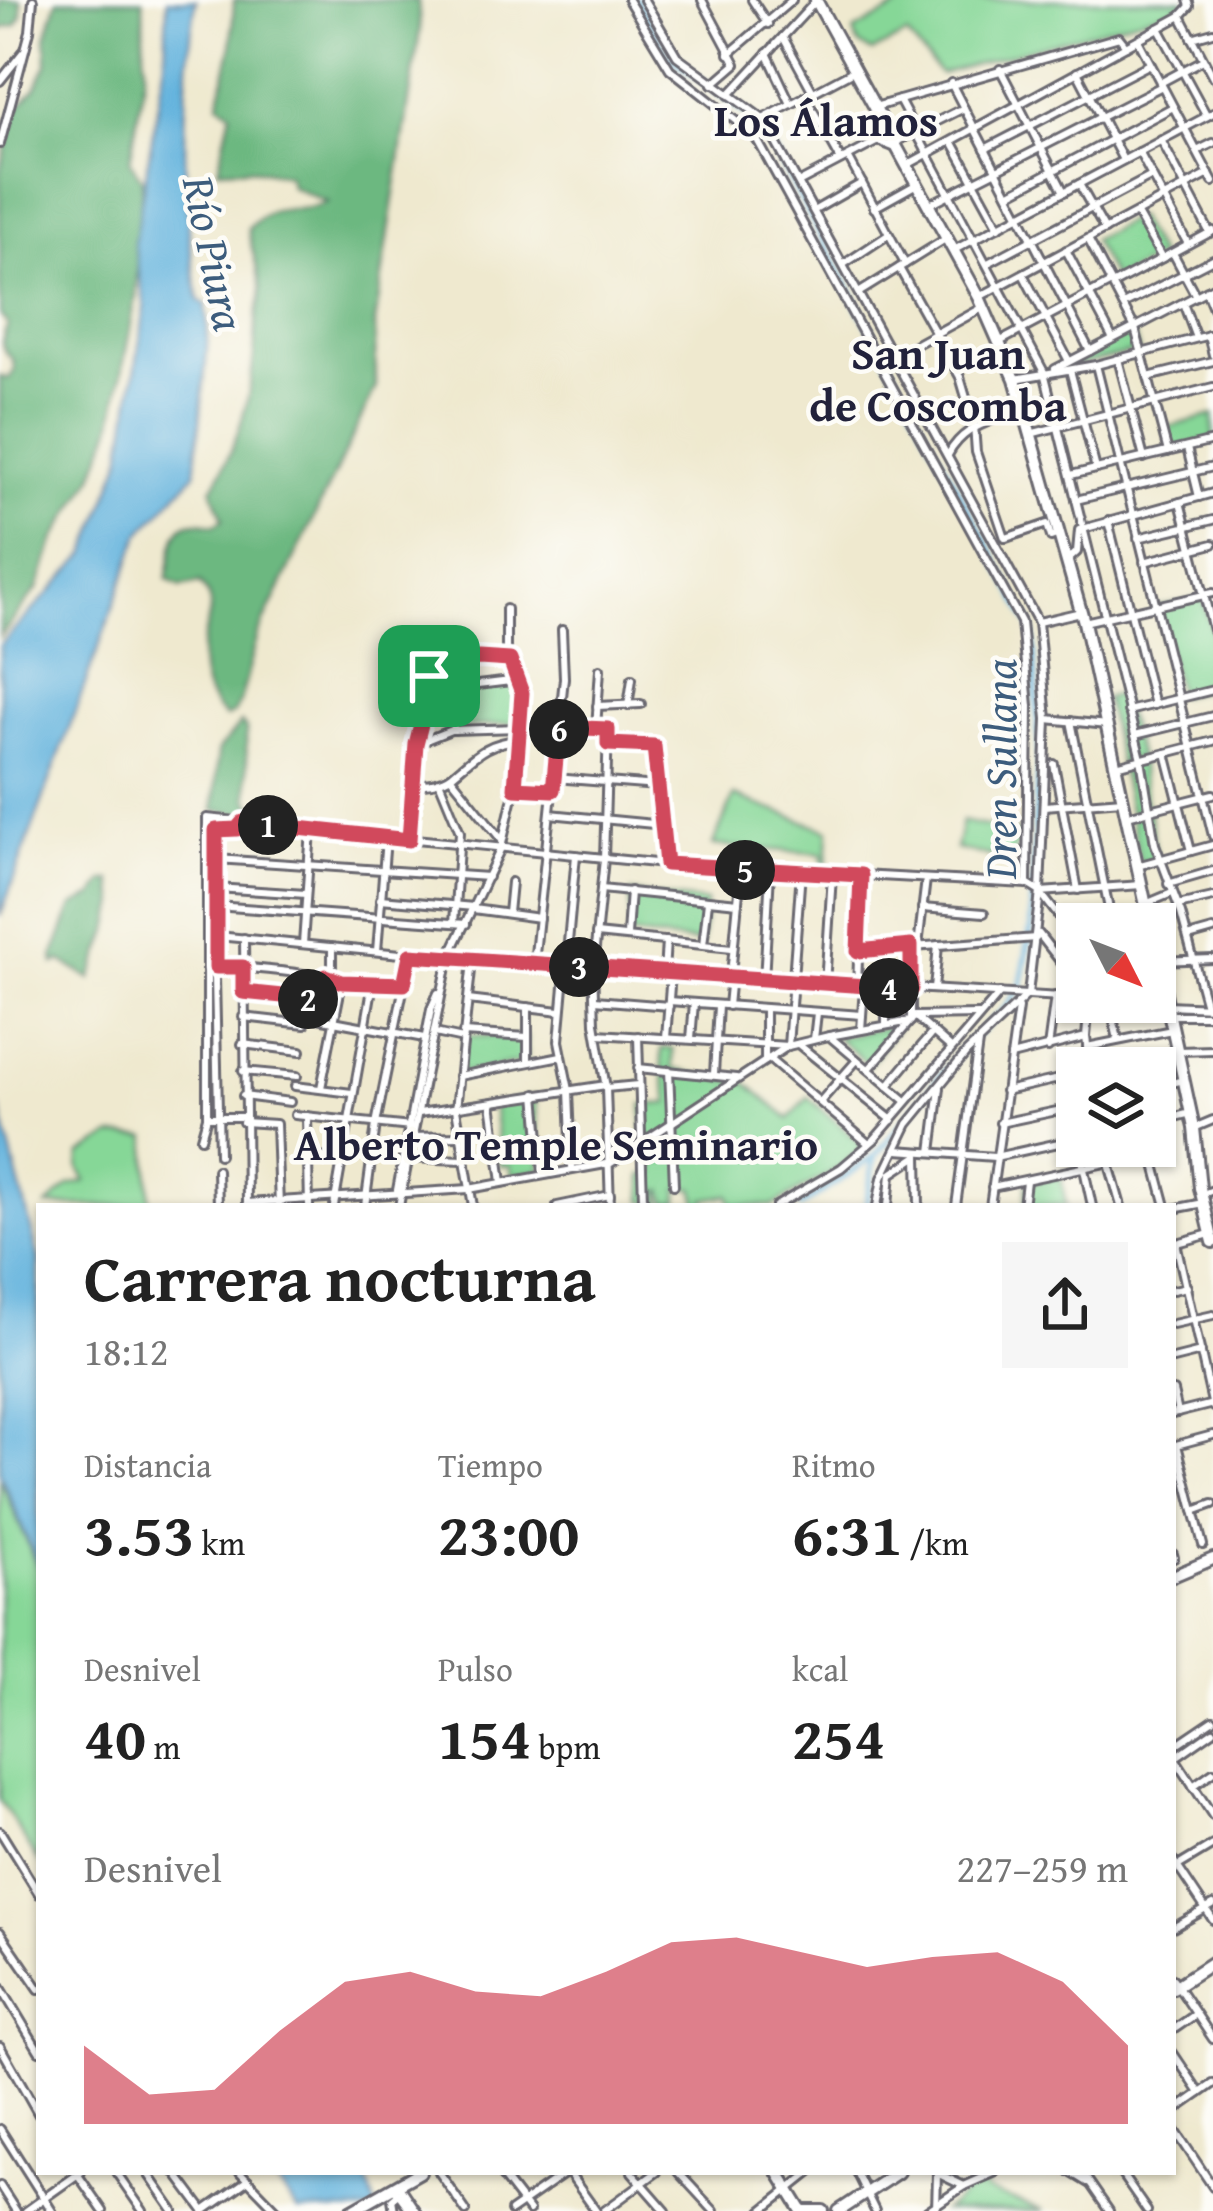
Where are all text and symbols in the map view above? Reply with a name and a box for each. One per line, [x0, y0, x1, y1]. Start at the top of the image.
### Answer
district label: Los Álamos [714, 87, 938, 152]
water label: Río Piura [167, 169, 263, 337]
district label: San Juan de Coscomba [809, 320, 1067, 437]
pin [378, 625, 480, 727]
icon: arrive [396, 643, 462, 709]
water label: Dren Sullana [967, 659, 1032, 880]
pin: 6 [529, 699, 589, 759]
text: 6 [550, 705, 568, 753]
pin: 1 [238, 795, 298, 855]
text: 1 [259, 801, 277, 849]
pin: 5 [715, 840, 775, 900]
text: 5 [736, 846, 754, 894]
north arrow [1056, 903, 1176, 1023]
map controls [1056, 903, 1176, 1167]
pin: 3 [549, 937, 609, 997]
text: 3 [570, 943, 588, 991]
pin: 4 [859, 958, 919, 1018]
text: 4 [880, 964, 898, 1012]
pin: 2 [278, 969, 338, 1029]
text: 2 [299, 975, 317, 1023]
button: layers [1056, 1047, 1176, 1167]
district label: Alberto Temple Seminario [294, 1111, 818, 1176]
text: Carrera nocturna [84, 1228, 596, 1325]
button: share [1002, 1242, 1128, 1368]
text: 18:12 [84, 1322, 169, 1379]
text: Distancia [84, 1441, 212, 1489]
text: Tiempo [438, 1441, 543, 1489]
text: Ritmo [792, 1441, 876, 1489]
text: 3.53 [84, 1489, 194, 1577]
text: 23:00 [438, 1489, 579, 1577]
text: 6:31 [792, 1489, 902, 1577]
text: km [194, 1519, 245, 1567]
text: /km [902, 1519, 969, 1567]
text: Desnivel [84, 1645, 201, 1693]
text: Pulso [438, 1645, 513, 1693]
text: kcal [792, 1645, 848, 1693]
text: 40 [84, 1693, 146, 1781]
text: 154 [438, 1693, 531, 1781]
text: 254 [792, 1693, 885, 1781]
text: m [146, 1723, 180, 1771]
text: bpm [531, 1723, 600, 1771]
text: Desnivel [84, 1839, 222, 1896]
text: 227–259 m [956, 1839, 1128, 1896]

